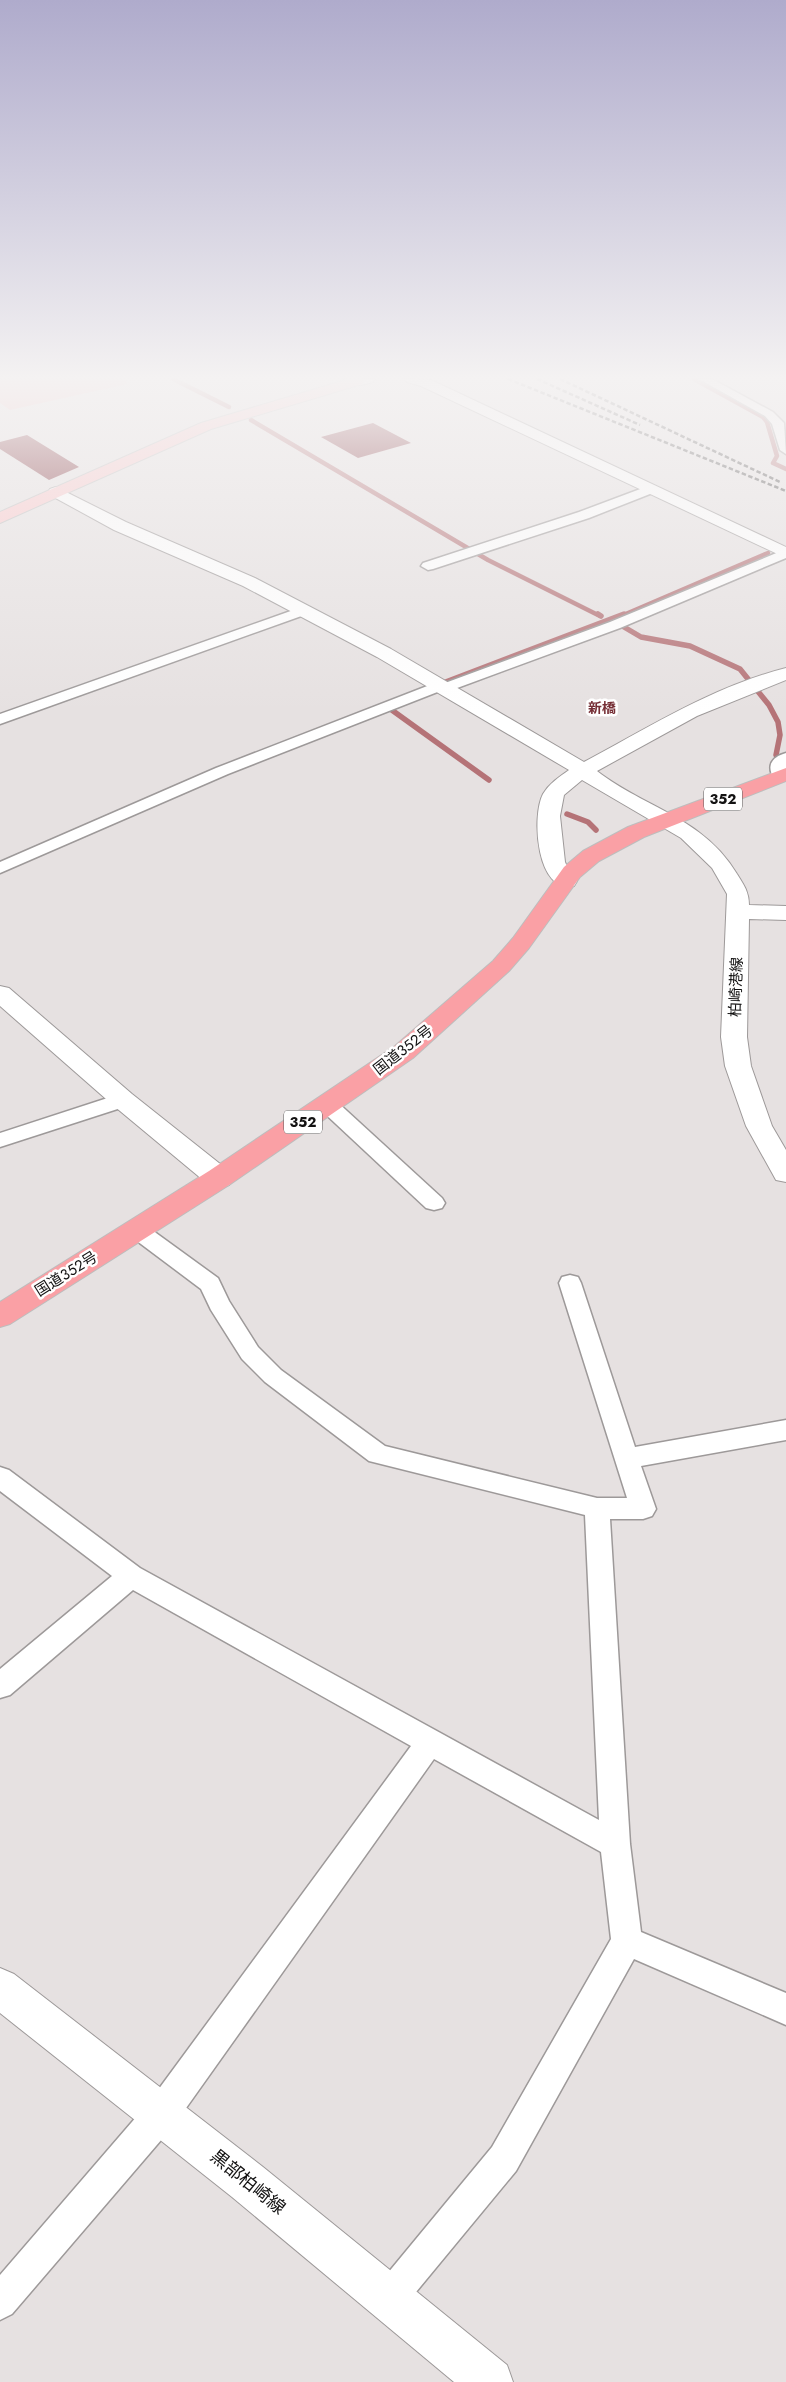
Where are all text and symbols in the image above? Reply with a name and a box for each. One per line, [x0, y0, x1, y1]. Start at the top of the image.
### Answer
district label: 新橋 [588, 698, 616, 718]
road number: 352 [704, 788, 742, 811]
street label: 柏崎港線 [724, 957, 748, 1017]
street label: 国道352号 [369, 1020, 437, 1080]
road number: 352 [284, 1110, 322, 1134]
street label: 国道352号 [30, 1246, 102, 1302]
street label: 黒部柏崎線 [205, 2144, 291, 2220]

